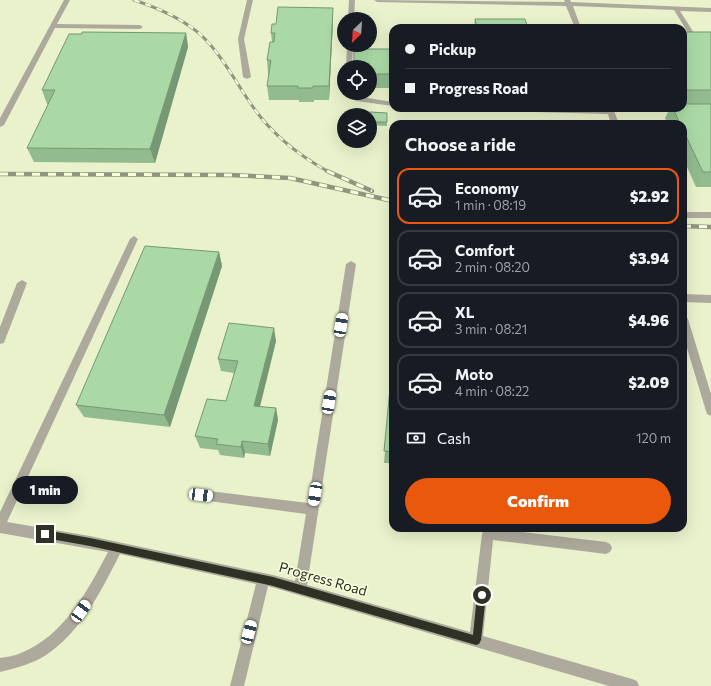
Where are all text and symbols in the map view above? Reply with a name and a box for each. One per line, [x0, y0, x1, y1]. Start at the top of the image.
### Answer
north arrow [337, 12, 377, 52]
map controls [337, 12, 377, 148]
text: Pickup [429, 40, 476, 58]
button: locate [337, 60, 377, 100]
text: Progress Road [429, 79, 528, 97]
button: layers [337, 108, 377, 148]
text: Choose a ride [405, 133, 516, 155]
icon: car [407, 178, 443, 214]
text: Economy [455, 179, 519, 197]
text: $2.92 [630, 187, 669, 205]
text: 1 min · 08:19 [455, 197, 526, 213]
icon: car [407, 240, 443, 276]
text: Comfort [455, 241, 515, 259]
text: $3.94 [629, 249, 669, 267]
text: 2 min · 08:20 [455, 259, 530, 275]
icon: car [407, 302, 443, 338]
text: XL [455, 303, 474, 321]
text: $4.96 [628, 311, 669, 329]
car [333, 312, 349, 338]
text: 3 min · 08:21 [455, 321, 527, 337]
icon: car [407, 364, 443, 400]
text: Moto [455, 365, 494, 383]
text: $2.09 [628, 373, 669, 391]
text: 4 min · 08:22 [455, 383, 529, 399]
car [321, 389, 337, 415]
icon: cash [405, 427, 427, 449]
text: Cash [437, 429, 471, 447]
text: 120 m [636, 430, 671, 446]
callout: 1 min [12, 476, 78, 504]
button: Confirm [405, 478, 671, 524]
car [307, 481, 323, 507]
text: 1 min [29, 482, 61, 498]
car [188, 488, 214, 502]
route end [36, 525, 54, 543]
street label: Progress Road [277, 558, 369, 599]
route start [473, 586, 491, 604]
car [69, 598, 93, 624]
car [240, 619, 258, 645]

